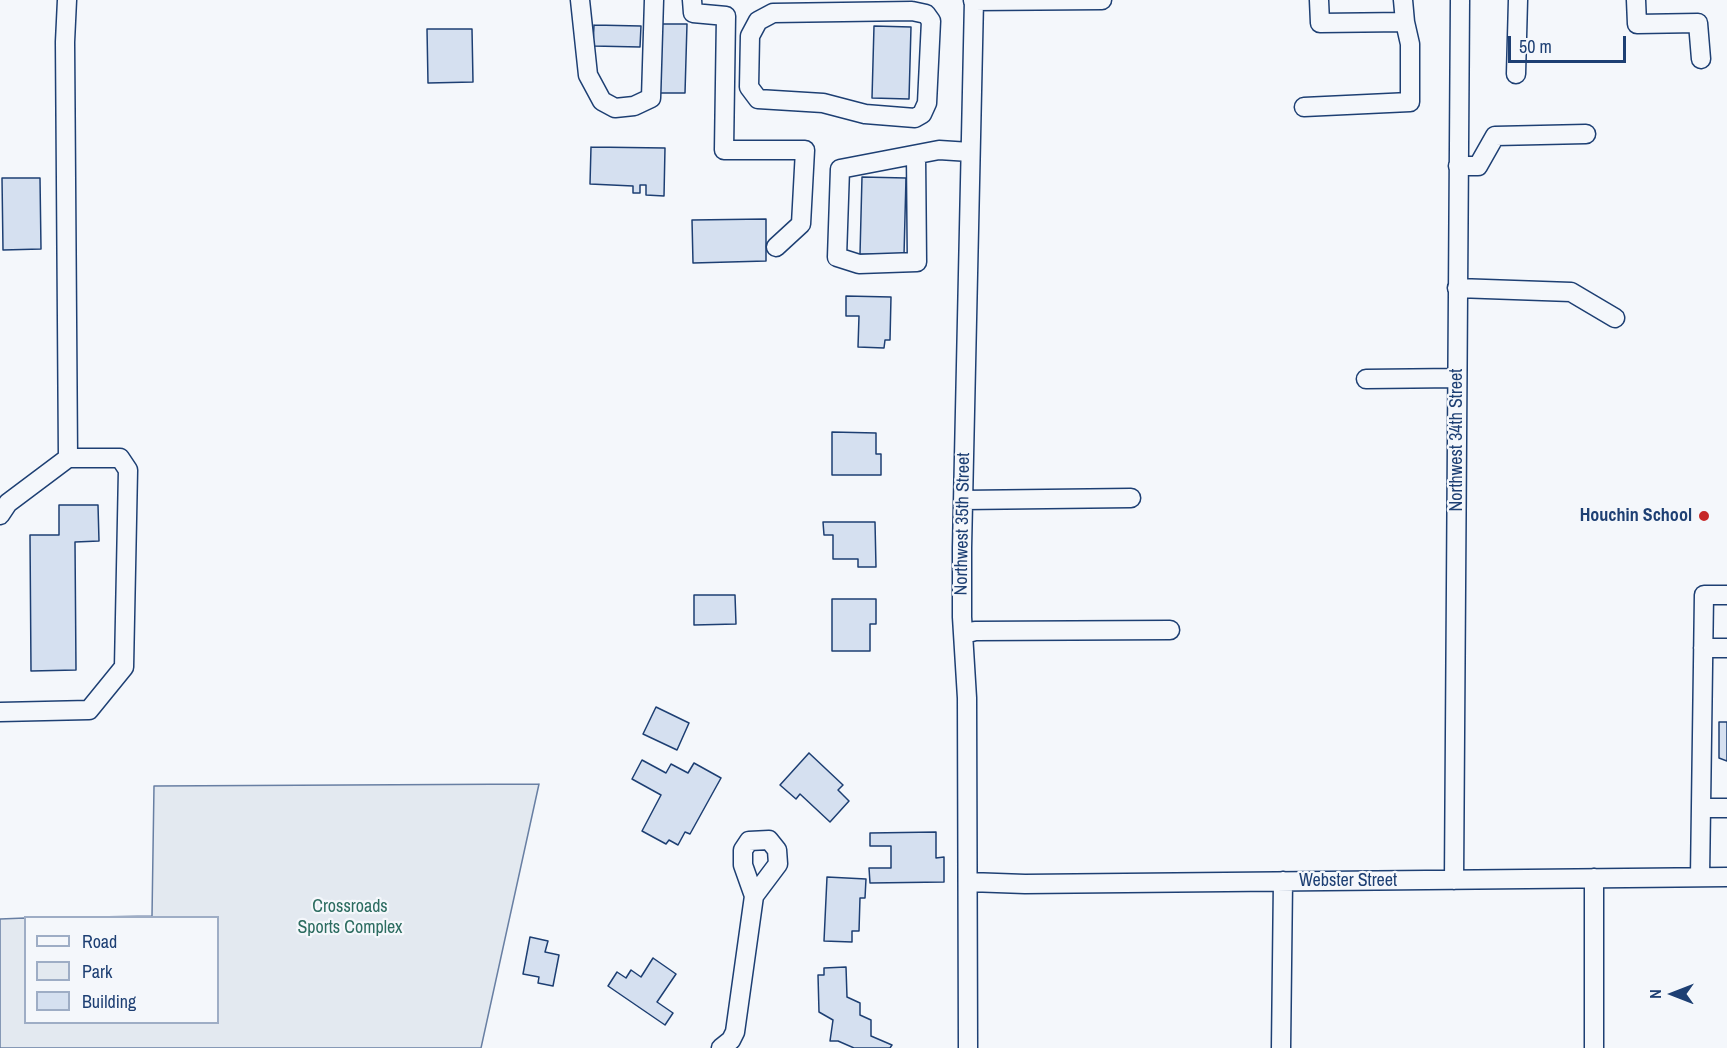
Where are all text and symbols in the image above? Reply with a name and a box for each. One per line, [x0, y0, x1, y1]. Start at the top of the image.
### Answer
scale bar [1511, 24, 1630, 62]
text: 50 m [1519, 34, 1552, 59]
street label: Northwest 34th Street [1446, 369, 1468, 511]
street label: Northwest 35th Street [951, 452, 975, 596]
place label: Houchin School [1580, 505, 1692, 527]
marker: Houchin School [1697, 509, 1711, 523]
street label: Webster Street [1299, 870, 1397, 892]
park label: Crossroads Sports Complex [298, 896, 402, 938]
legend [24, 916, 219, 1024]
text: Road [82, 929, 117, 954]
text: Park [82, 959, 112, 984]
north arrow [1643, 964, 1703, 1024]
text: Building [82, 989, 136, 1014]
text: N [1644, 989, 1666, 999]

